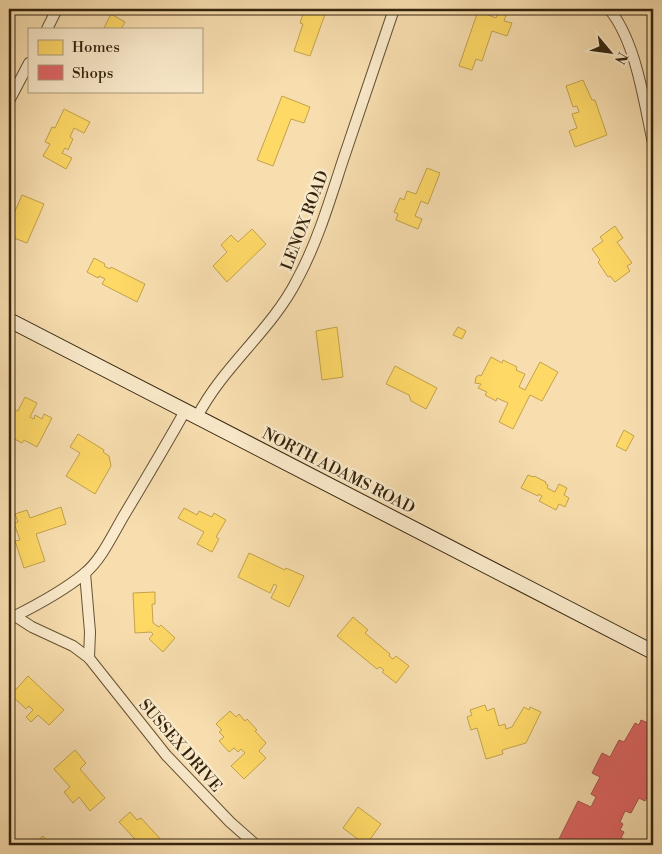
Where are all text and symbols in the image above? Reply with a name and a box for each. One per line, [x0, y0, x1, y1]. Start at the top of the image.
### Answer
legend [28, 28, 202, 92]
north arrow [584, 28, 634, 78]
text: Homes [72, 38, 120, 57]
text: N [610, 49, 631, 67]
text: Shops [72, 64, 113, 83]
street label: LENOX ROAD [277, 168, 333, 273]
street label: NORTH ADAMS ROAD [259, 424, 418, 518]
street label: SUSSEX DRIVE [134, 695, 226, 796]

